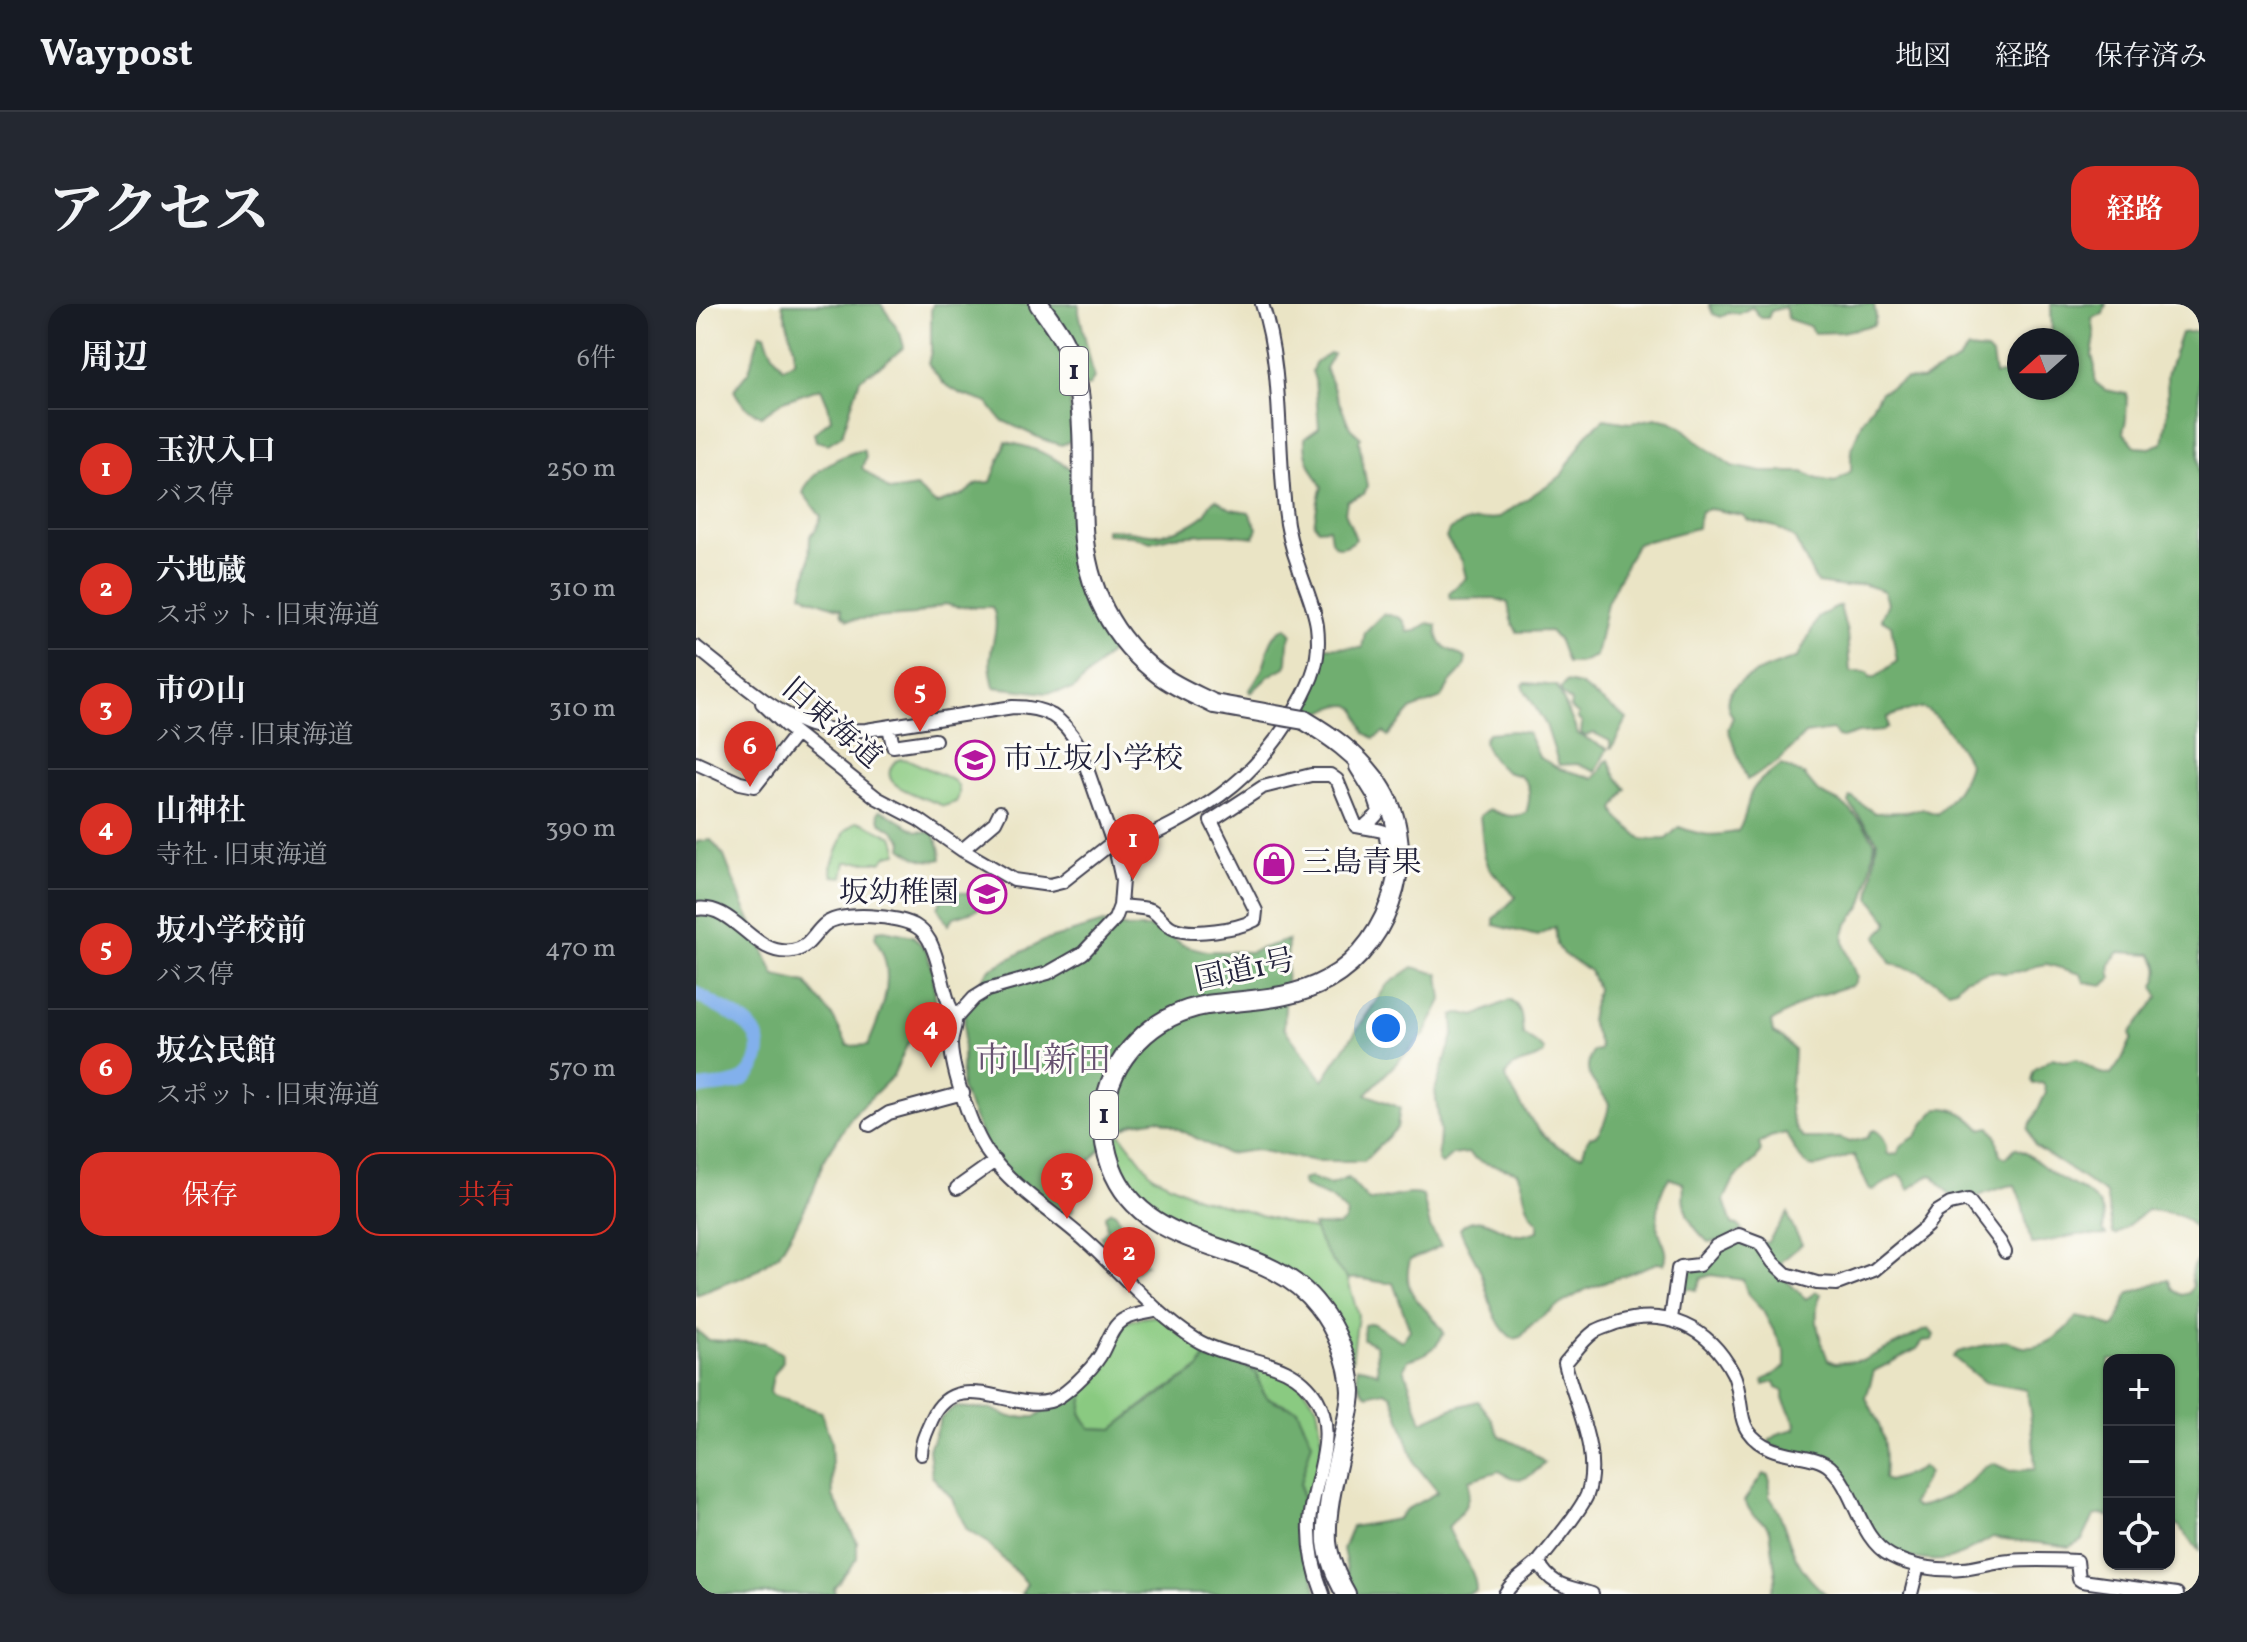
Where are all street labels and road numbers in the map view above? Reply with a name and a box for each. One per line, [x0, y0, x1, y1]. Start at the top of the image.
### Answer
road number: 1 [1060, 347, 1088, 395]
street label: 旧東海道 [772, 669, 890, 779]
street label: 国道1号 [1191, 940, 1299, 1002]
road number: 1 [1090, 1091, 1118, 1139]

